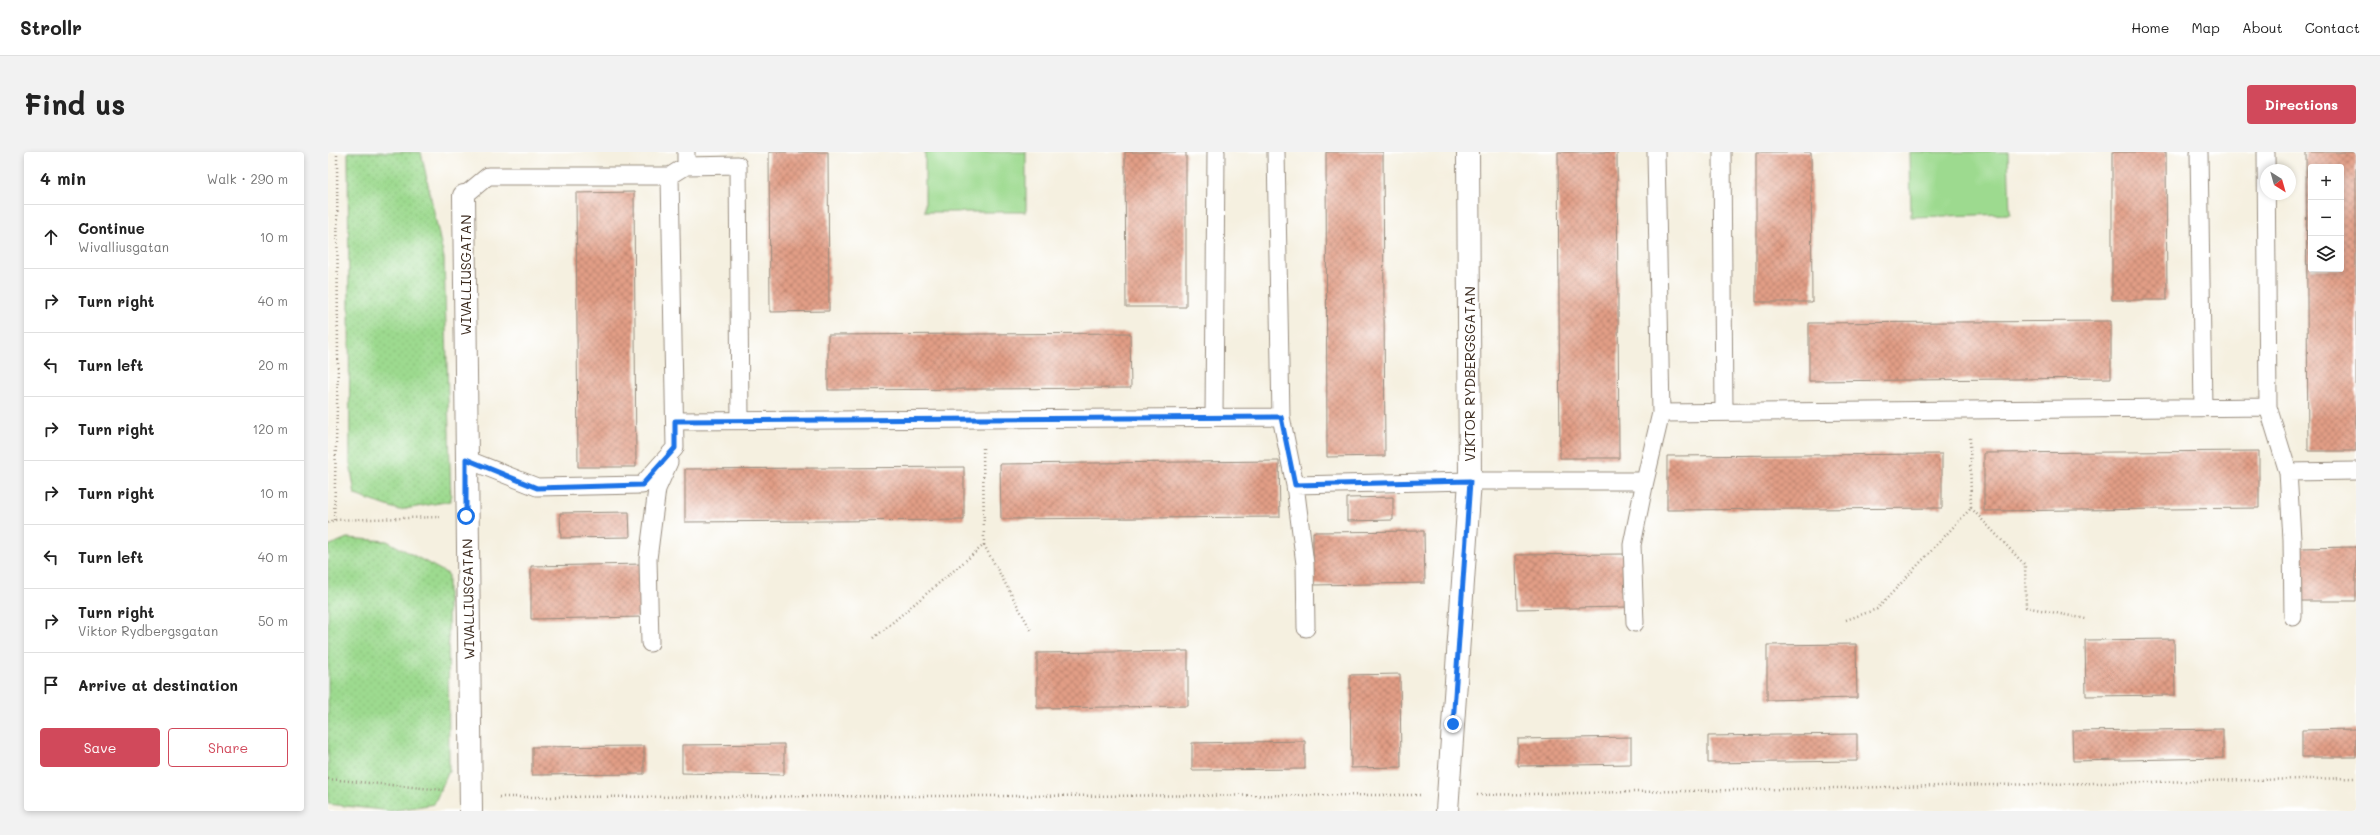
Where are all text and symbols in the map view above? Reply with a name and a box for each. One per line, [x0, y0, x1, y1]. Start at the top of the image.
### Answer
text: Strollr [20, 15, 82, 40]
text: Home [2131, 18, 2169, 37]
text: Map [2191, 18, 2220, 37]
text: About [2242, 18, 2283, 37]
text: Contact [2305, 18, 2360, 37]
button: Directions [2247, 85, 2356, 124]
text: Find us [24, 86, 125, 122]
north arrow [2260, 164, 2296, 200]
map controls [2308, 164, 2344, 272]
button: + [2308, 164, 2344, 200]
text: 4 min [40, 167, 86, 189]
text: Walk · 290 m [207, 170, 288, 187]
button: − [2308, 200, 2344, 236]
street label: WIVALLIUSGATAN [456, 215, 475, 335]
text: Continue [78, 218, 145, 238]
icon: ahead [40, 226, 62, 248]
text: 10 m [260, 228, 288, 245]
button: layers [2308, 236, 2344, 272]
text: Wivalliusgatan [78, 238, 169, 255]
street label: VIKTOR RYDBERGSGATAN [1460, 286, 1479, 462]
icon: right [40, 290, 62, 312]
text: Turn right [78, 291, 155, 311]
text: 40 m [258, 292, 288, 309]
icon: left [40, 354, 62, 376]
text: Turn left [78, 355, 143, 375]
text: 20 m [258, 356, 288, 373]
icon: right [40, 418, 62, 440]
text: Turn right [78, 419, 155, 439]
text: 120 m [252, 420, 288, 437]
icon: right [40, 482, 62, 504]
text: Turn right [78, 483, 155, 503]
text: 10 m [260, 484, 288, 501]
route start [457, 507, 475, 525]
street label: WIVALLIUSGATAN [457, 538, 479, 660]
icon: left [40, 546, 62, 568]
text: Turn left [78, 547, 143, 567]
text: 40 m [258, 548, 288, 565]
text: Turn right [78, 602, 155, 622]
icon: right [40, 610, 62, 632]
text: 50 m [258, 612, 288, 629]
text: Viktor Rydbergsgatan [78, 622, 218, 639]
icon: arrive [40, 674, 62, 696]
text: Arrive at destination [78, 675, 238, 695]
route end [1444, 715, 1462, 733]
button: Save [40, 728, 160, 767]
button: Share [168, 728, 288, 767]

